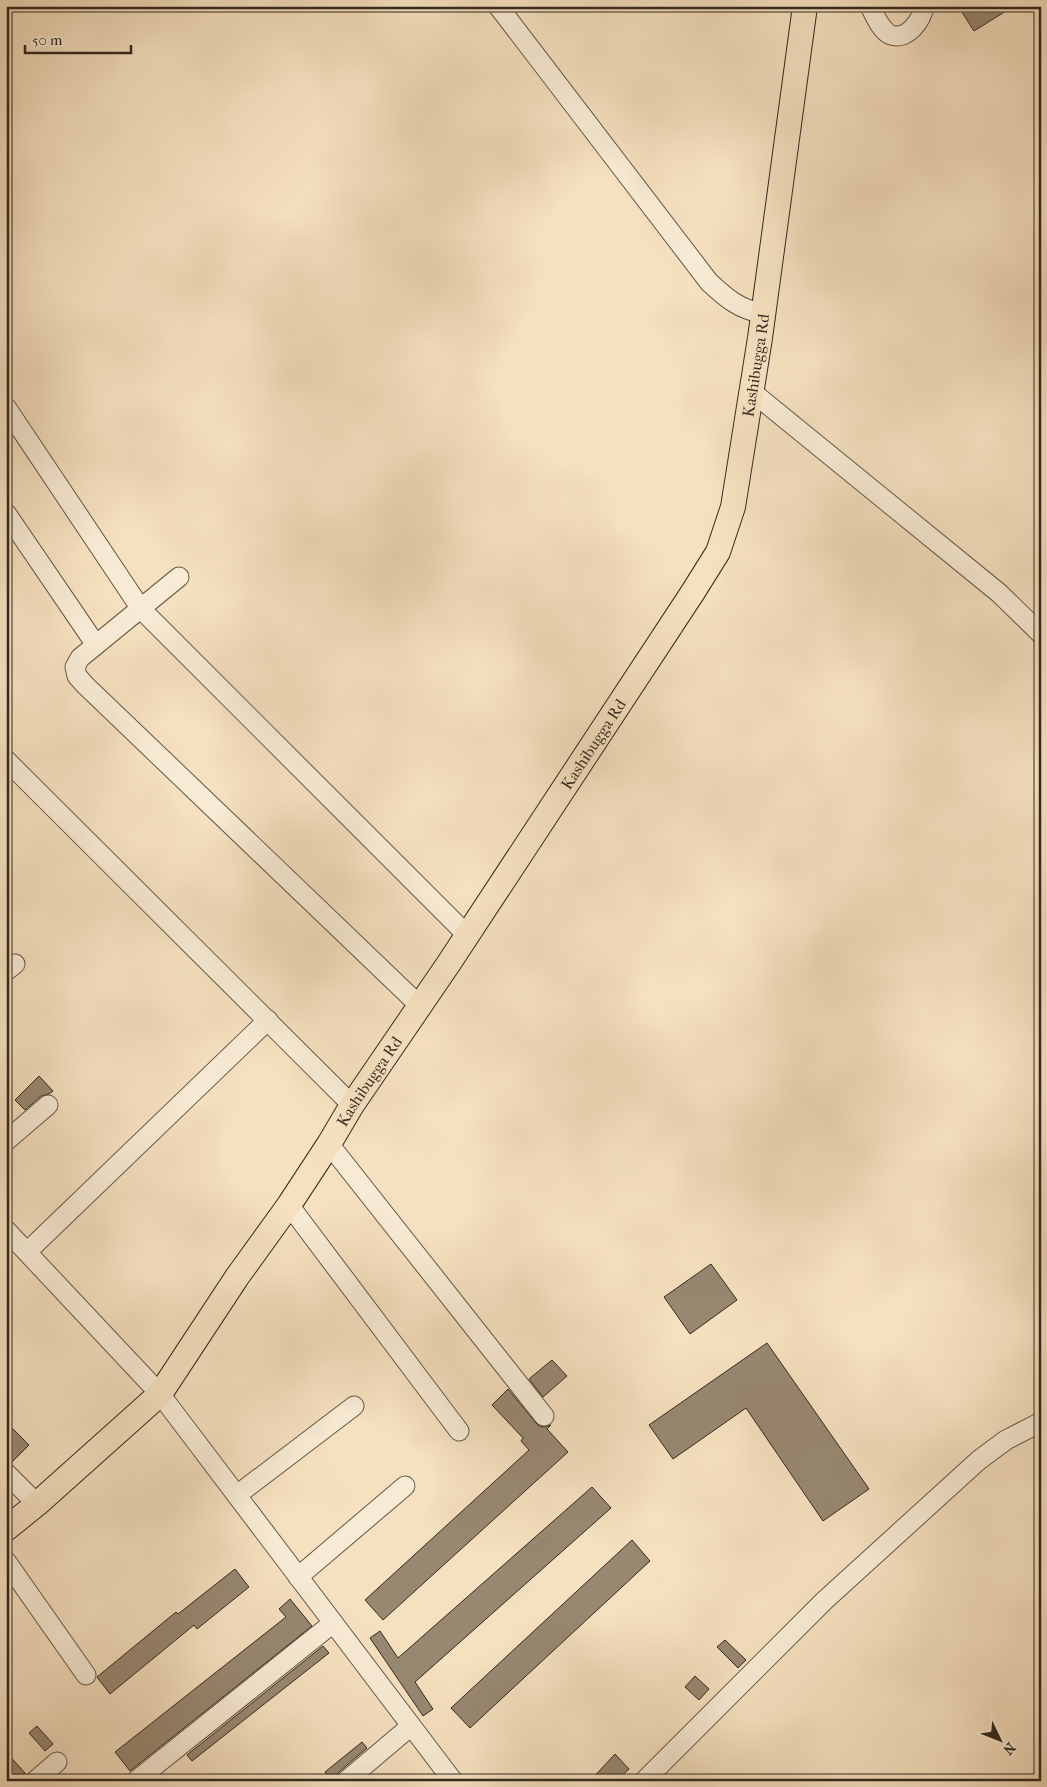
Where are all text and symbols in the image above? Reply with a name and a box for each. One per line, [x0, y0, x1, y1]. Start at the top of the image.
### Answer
scale bar [25, 22, 131, 54]
text: 50 m [32, 31, 63, 49]
street label: Kashibugga Rd [739, 312, 773, 418]
street label: Kashibugga Rd [557, 695, 630, 793]
street label: Kashibugga Rd [333, 1033, 406, 1130]
north arrow [974, 1714, 1024, 1764]
text: N [999, 1739, 1019, 1758]

